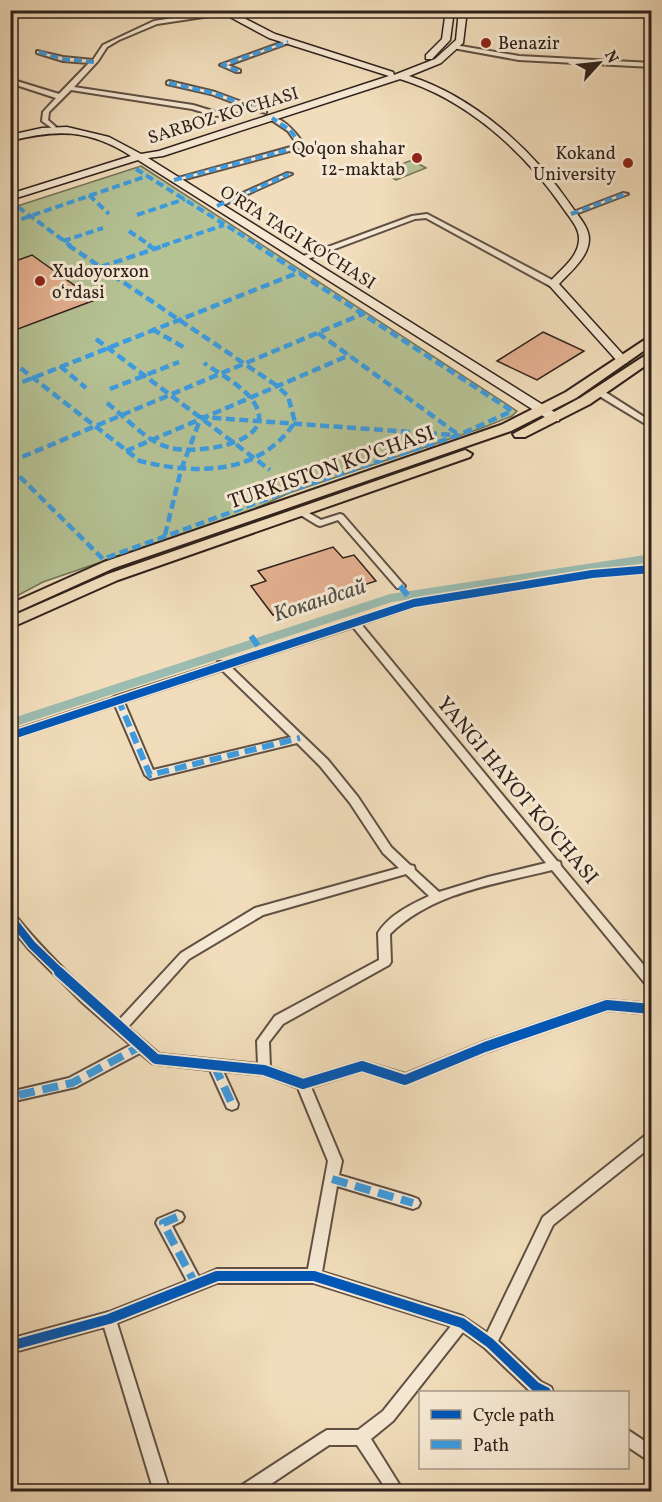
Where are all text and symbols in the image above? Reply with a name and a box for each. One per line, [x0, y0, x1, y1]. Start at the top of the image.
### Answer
place label: Benazir [498, 32, 560, 57]
north arrow [569, 33, 629, 93]
marker: Benazir [479, 36, 493, 50]
text: N [598, 47, 623, 68]
street label: SARBOZ KO'CHASI [145, 82, 302, 151]
place label: Qo'qon shahar 12-maktab [292, 137, 405, 183]
place label: Kokand University [533, 142, 616, 188]
marker: Qo'qon shahar 12-maktab [410, 151, 424, 165]
marker: Kokand University [621, 156, 635, 170]
street label: O'RTA TAGI KO'CHASI [214, 180, 380, 296]
place label: Xudoyorxon oʻrdasi [52, 260, 150, 306]
marker: Xudoyorxon oʻrdasi [33, 274, 47, 288]
street label: TURKISTON KO'CHASI [224, 419, 439, 517]
water label: Кокандсай [269, 572, 370, 631]
street label: YANGI HAYOT KO'CHASI [429, 691, 604, 891]
legend [419, 1391, 629, 1469]
text: Cycle path [473, 1404, 555, 1429]
text: Path [473, 1434, 509, 1459]

